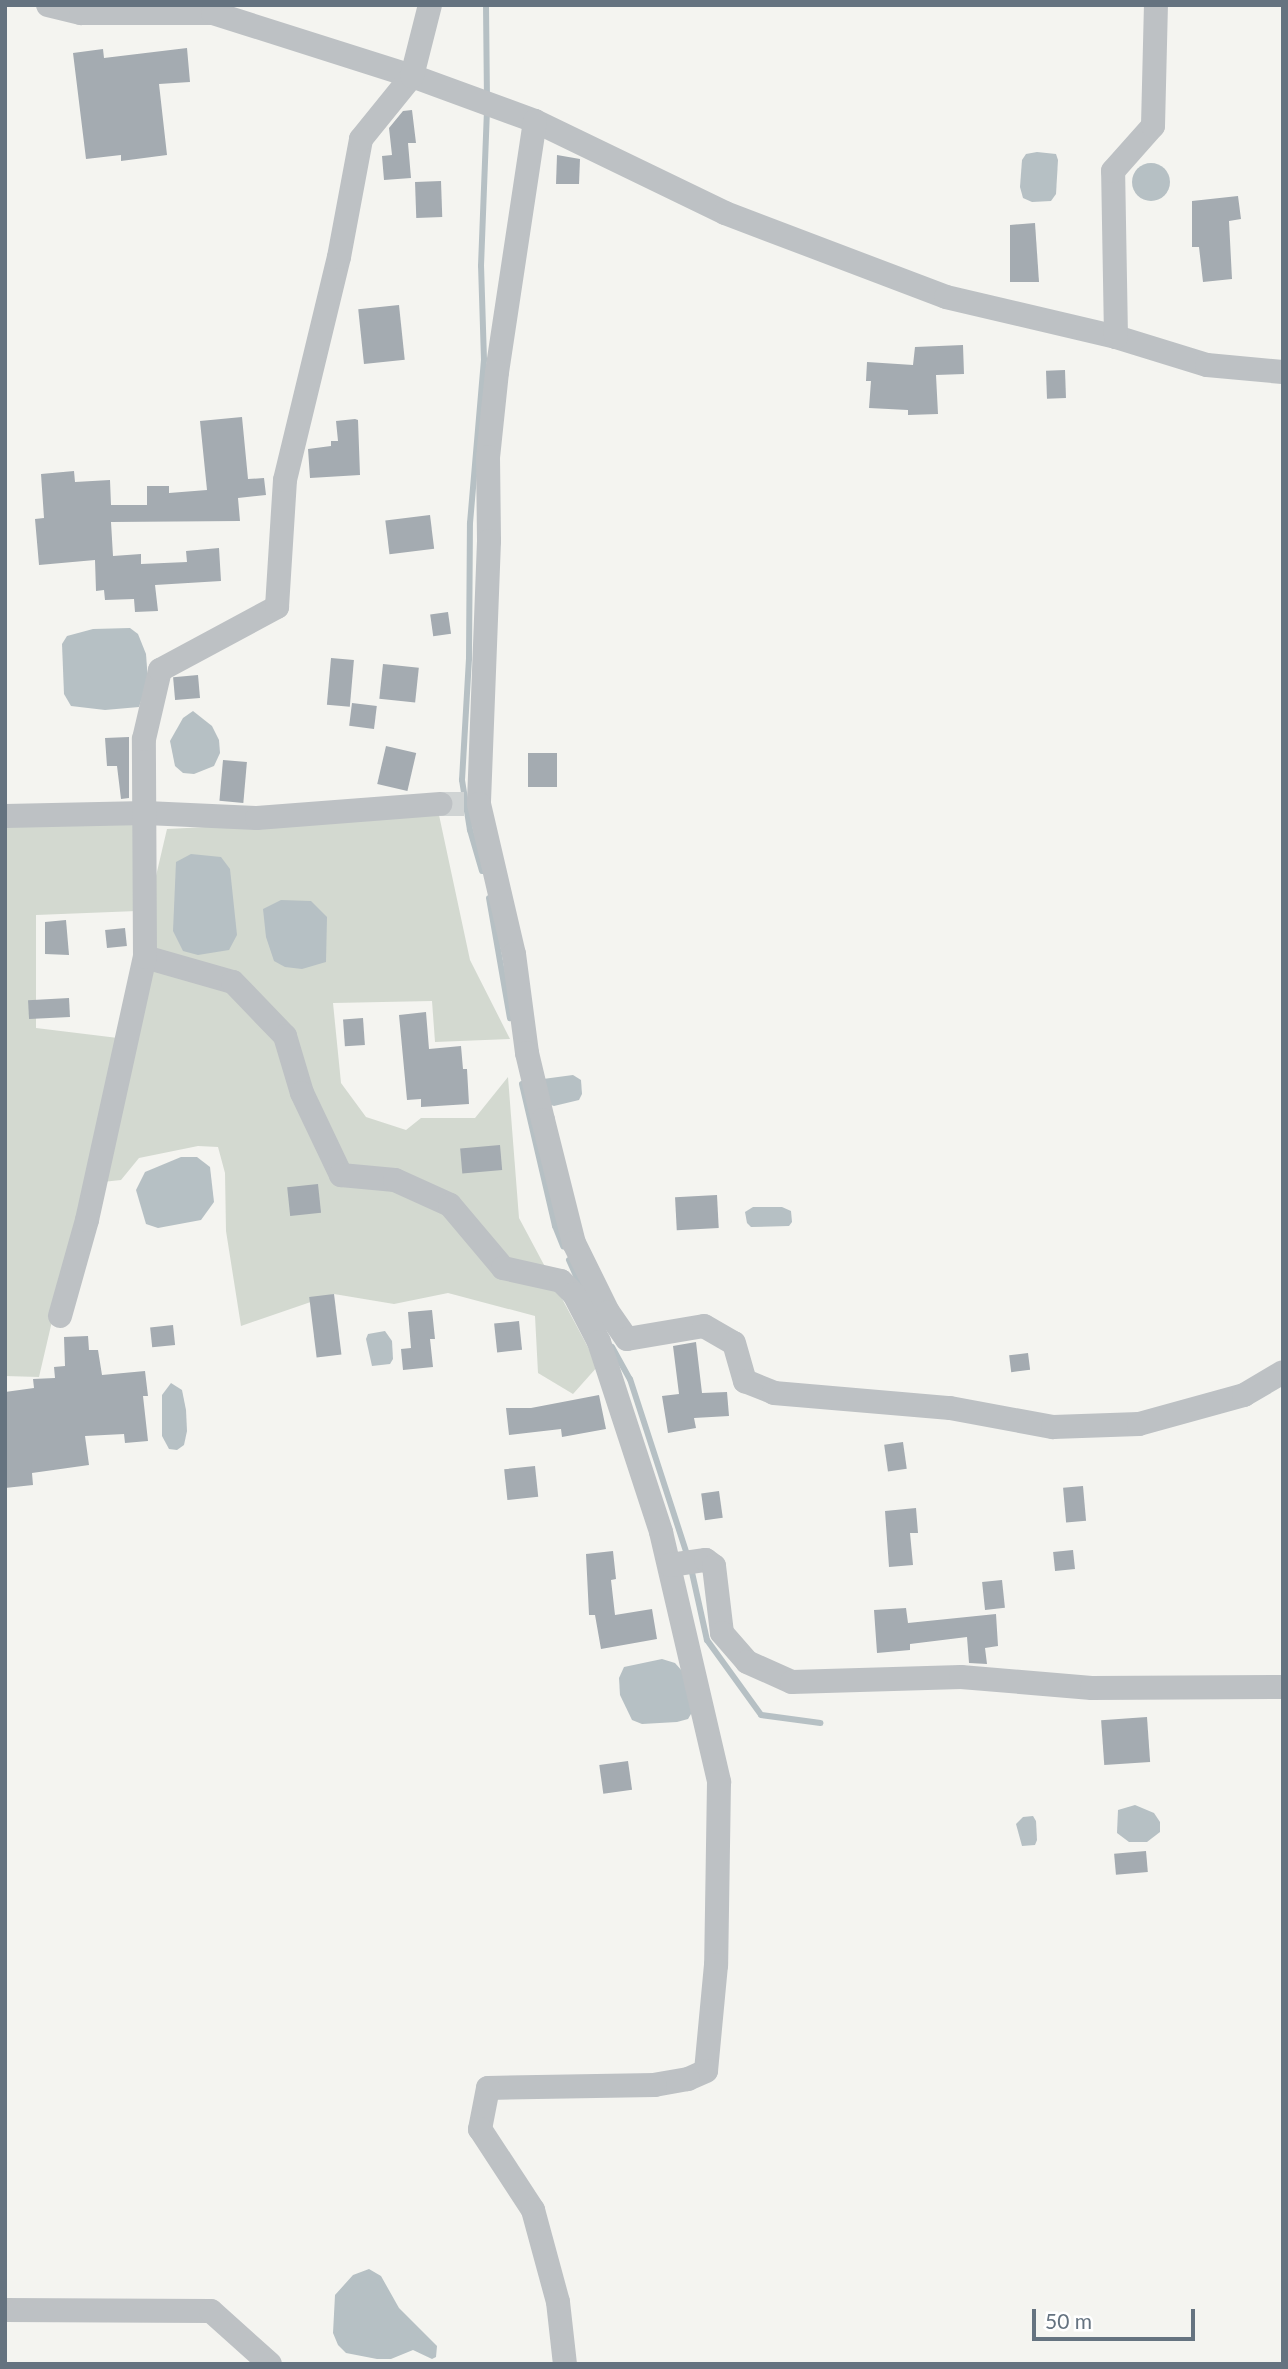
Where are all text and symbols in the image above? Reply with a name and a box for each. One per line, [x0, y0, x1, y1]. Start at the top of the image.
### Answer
scale bar [1036, 2296, 1199, 2340]
text: 50 m [1045, 2308, 1092, 2333]

